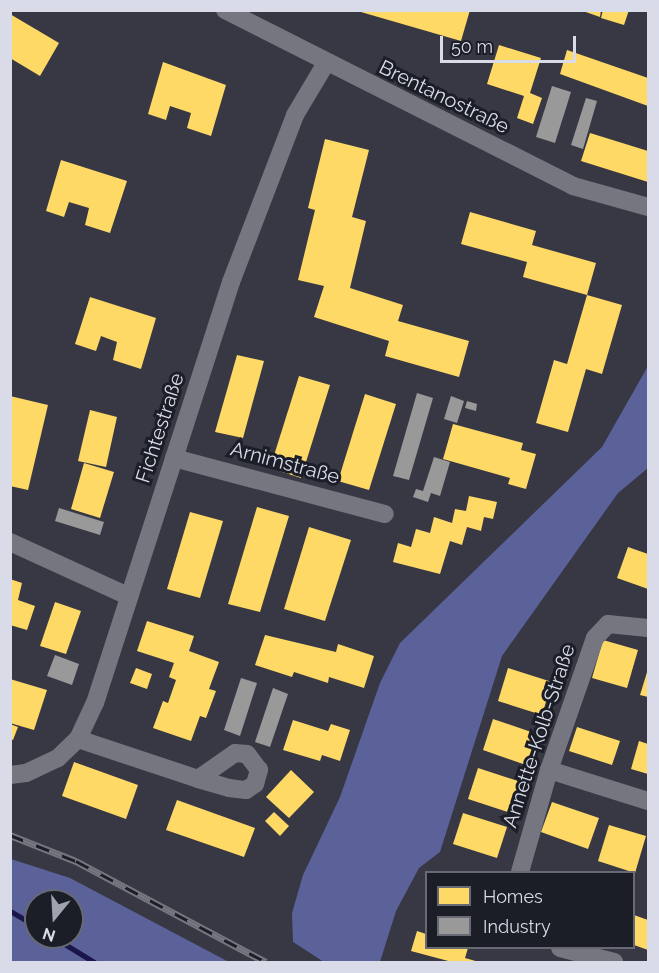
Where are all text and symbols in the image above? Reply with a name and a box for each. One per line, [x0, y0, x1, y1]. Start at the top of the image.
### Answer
scale bar [443, 24, 580, 62]
text: 50 m [451, 36, 493, 57]
street label: Brentanostraße [375, 55, 513, 139]
street label: Fichtestraße [131, 370, 189, 486]
street label: Arnimstraße [228, 437, 342, 489]
street label: Annette-Kolb-Straße [498, 641, 580, 831]
legend [425, 871, 635, 949]
text: Homes [483, 886, 543, 907]
north arrow [24, 889, 84, 949]
text: Industry [483, 916, 551, 937]
text: N [40, 924, 58, 946]

